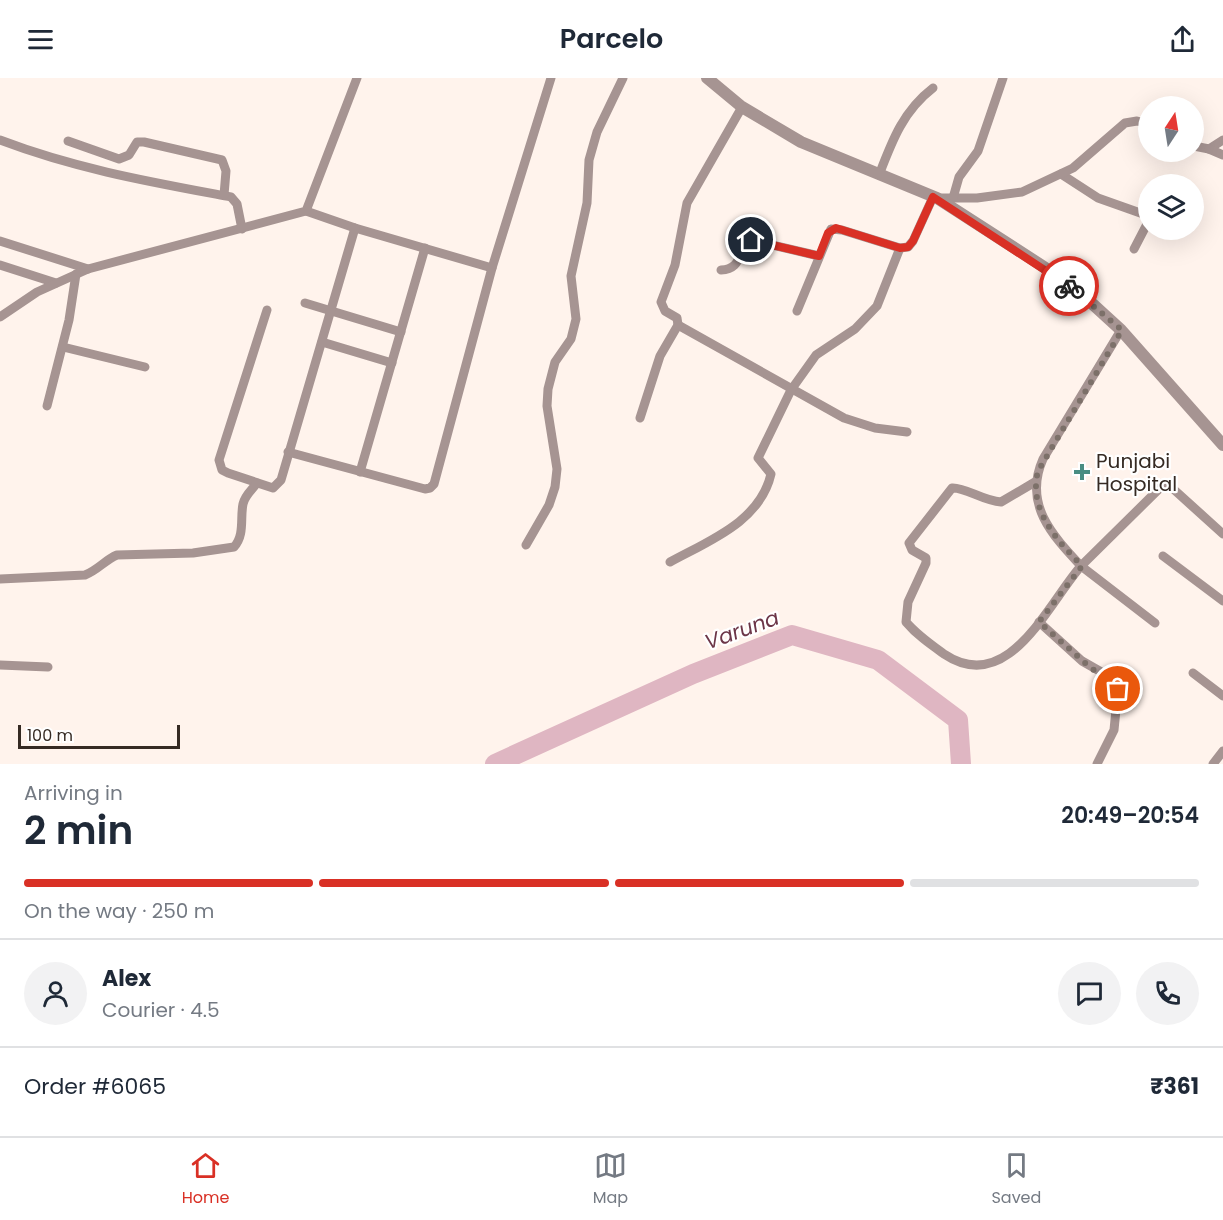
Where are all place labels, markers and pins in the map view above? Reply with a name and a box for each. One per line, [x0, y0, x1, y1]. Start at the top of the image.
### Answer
pin [725, 214, 776, 265]
place label: Punjabi Hospital [1096, 447, 1177, 498]
marker: Punjabi Hospital [1073, 463, 1091, 481]
pin [1092, 663, 1143, 714]

